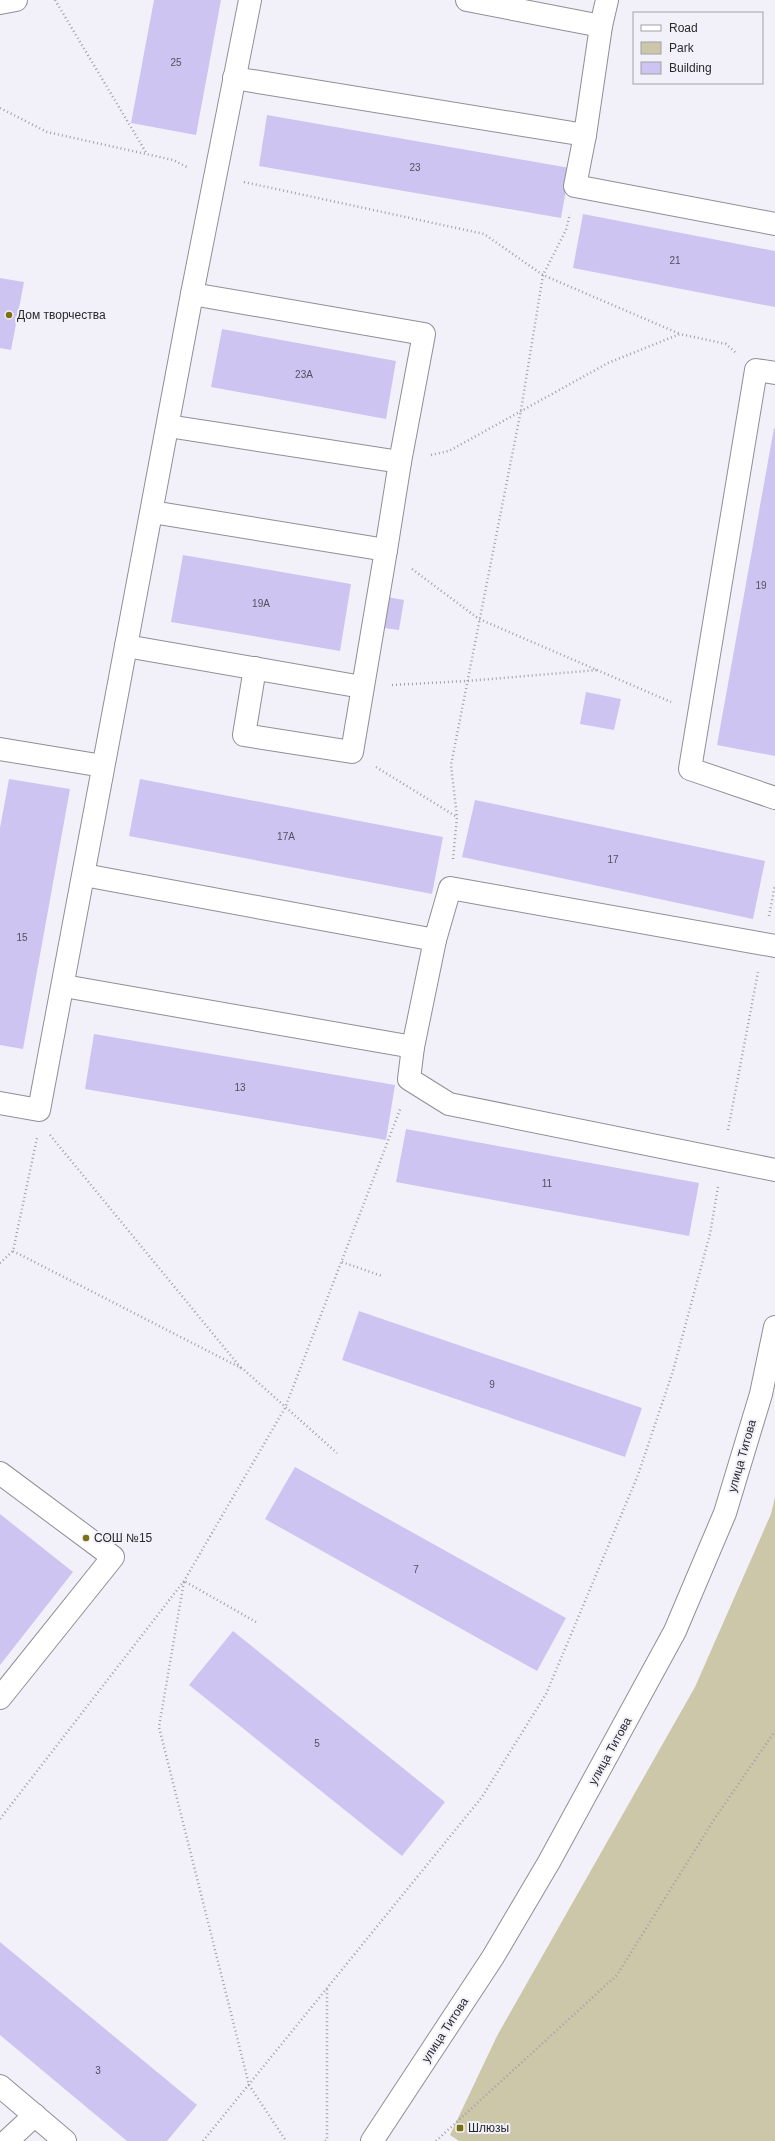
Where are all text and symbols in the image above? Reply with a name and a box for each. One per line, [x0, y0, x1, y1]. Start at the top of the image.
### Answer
legend [633, 12, 763, 84]
text: Road [669, 21, 698, 35]
text: Park [669, 41, 695, 55]
house number: 25 [170, 57, 182, 68]
text: Building [669, 61, 712, 75]
house number: 23 [409, 162, 421, 173]
house number: 21 [669, 255, 681, 266]
place label: Дом творчества [17, 308, 106, 322]
marker: Дом творчества [4, 310, 14, 320]
house number: 23А [295, 369, 313, 380]
house number: 19 [755, 580, 767, 591]
house number: 19А [252, 598, 270, 609]
house number: 17А [277, 831, 295, 842]
house number: 17 [607, 854, 619, 865]
house number: 15 [16, 932, 28, 943]
house number: 13 [234, 1082, 246, 1093]
house number: 11 [542, 1178, 553, 1189]
house number: 9 [489, 1379, 495, 1390]
street label: улица Титова [725, 1418, 759, 1494]
place label: СОШ №15 [94, 1531, 153, 1545]
marker: СОШ №15 [81, 1533, 91, 1543]
house number: 7 [413, 1564, 419, 1575]
street label: улица Титова [586, 1715, 634, 1787]
house number: 5 [314, 1738, 320, 1749]
street label: улица Титова [419, 1995, 471, 2065]
house number: 3 [95, 2065, 101, 2076]
place label: Шлюзы [468, 2121, 509, 2135]
marker: Шлюзы [455, 2123, 465, 2133]

